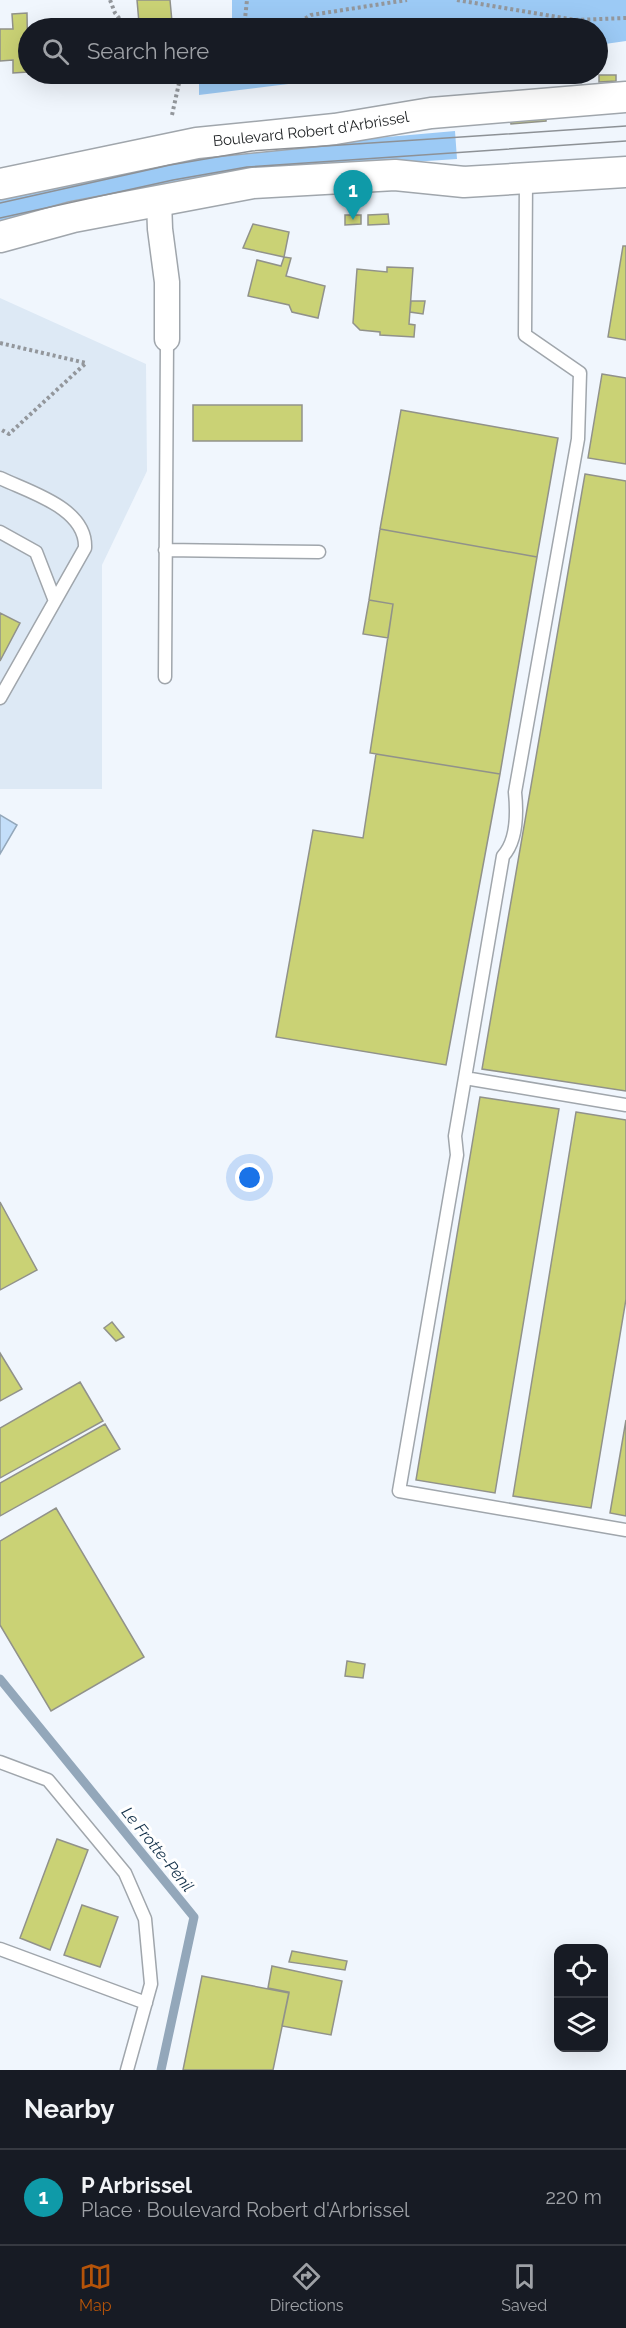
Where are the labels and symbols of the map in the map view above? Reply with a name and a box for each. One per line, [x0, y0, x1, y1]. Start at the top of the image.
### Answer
street label: Boulevard Robert d'Arbrissel [212, 108, 411, 150]
pin: 1 [334, 170, 372, 220]
your location [235, 1163, 264, 1192]
water label: Le Frotte-Pénil [118, 1803, 198, 1896]

